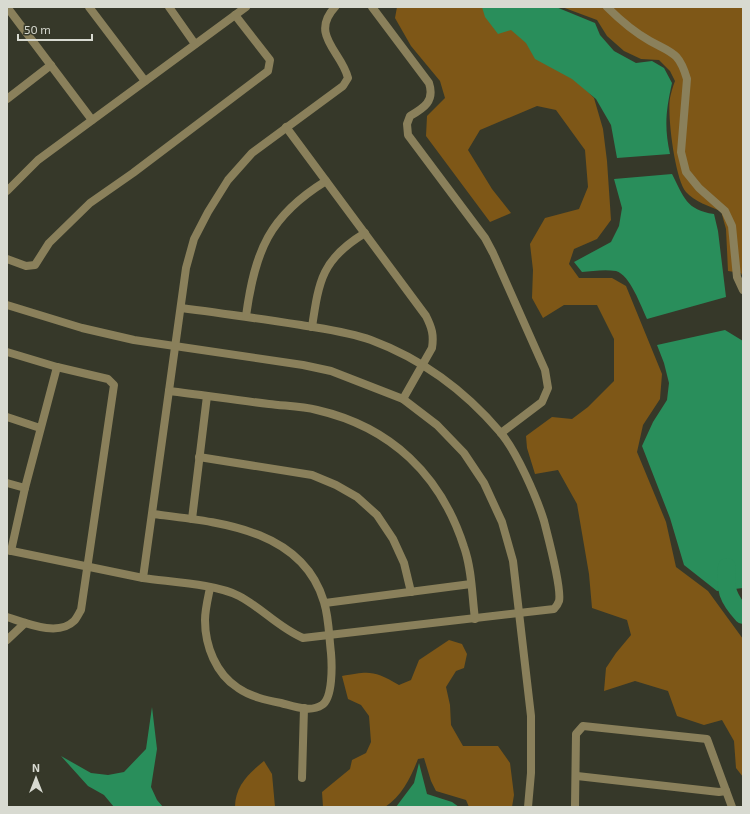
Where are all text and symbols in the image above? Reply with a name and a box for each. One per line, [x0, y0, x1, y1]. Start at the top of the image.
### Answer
scale bar [18, 16, 92, 42]
text: 50 m [24, 22, 51, 36]
north arrow [16, 758, 56, 798]
text: N [32, 761, 40, 774]

